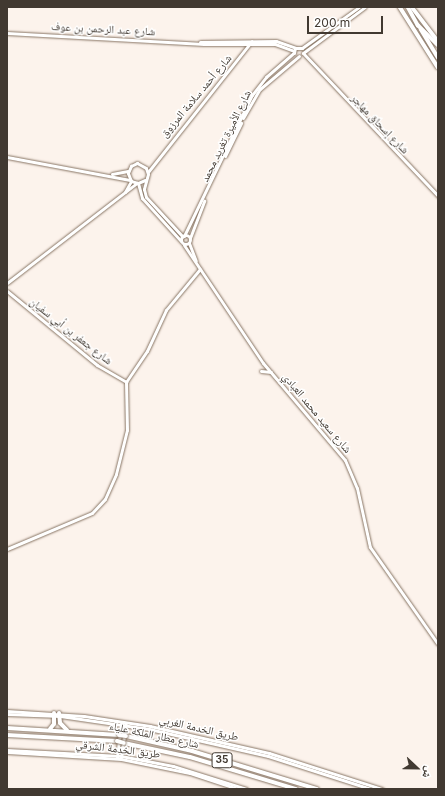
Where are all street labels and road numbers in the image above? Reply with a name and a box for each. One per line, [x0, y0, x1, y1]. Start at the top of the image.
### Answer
street label: شارع عبد الرحمن بن عوف [51, 20, 155, 38]
street label: شارع أحمد سلامة المرزوق [158, 52, 234, 140]
street label: شارع الأميرة تغريد محمد [198, 88, 254, 184]
street label: شارع إسحاق مهاجر [348, 92, 412, 156]
street label: شارع جعفر بن أبي سفيان [27, 295, 115, 367]
street label: شارع سعيد محمد العبادي [280, 370, 354, 456]
street label: طريق الخدمة الغربي [158, 712, 240, 744]
street label: شارع مطار الملكة علياء [108, 719, 200, 751]
street label: طريق الخدمة الشرقي [75, 737, 161, 761]
road number: 35 [211, 752, 233, 768]

